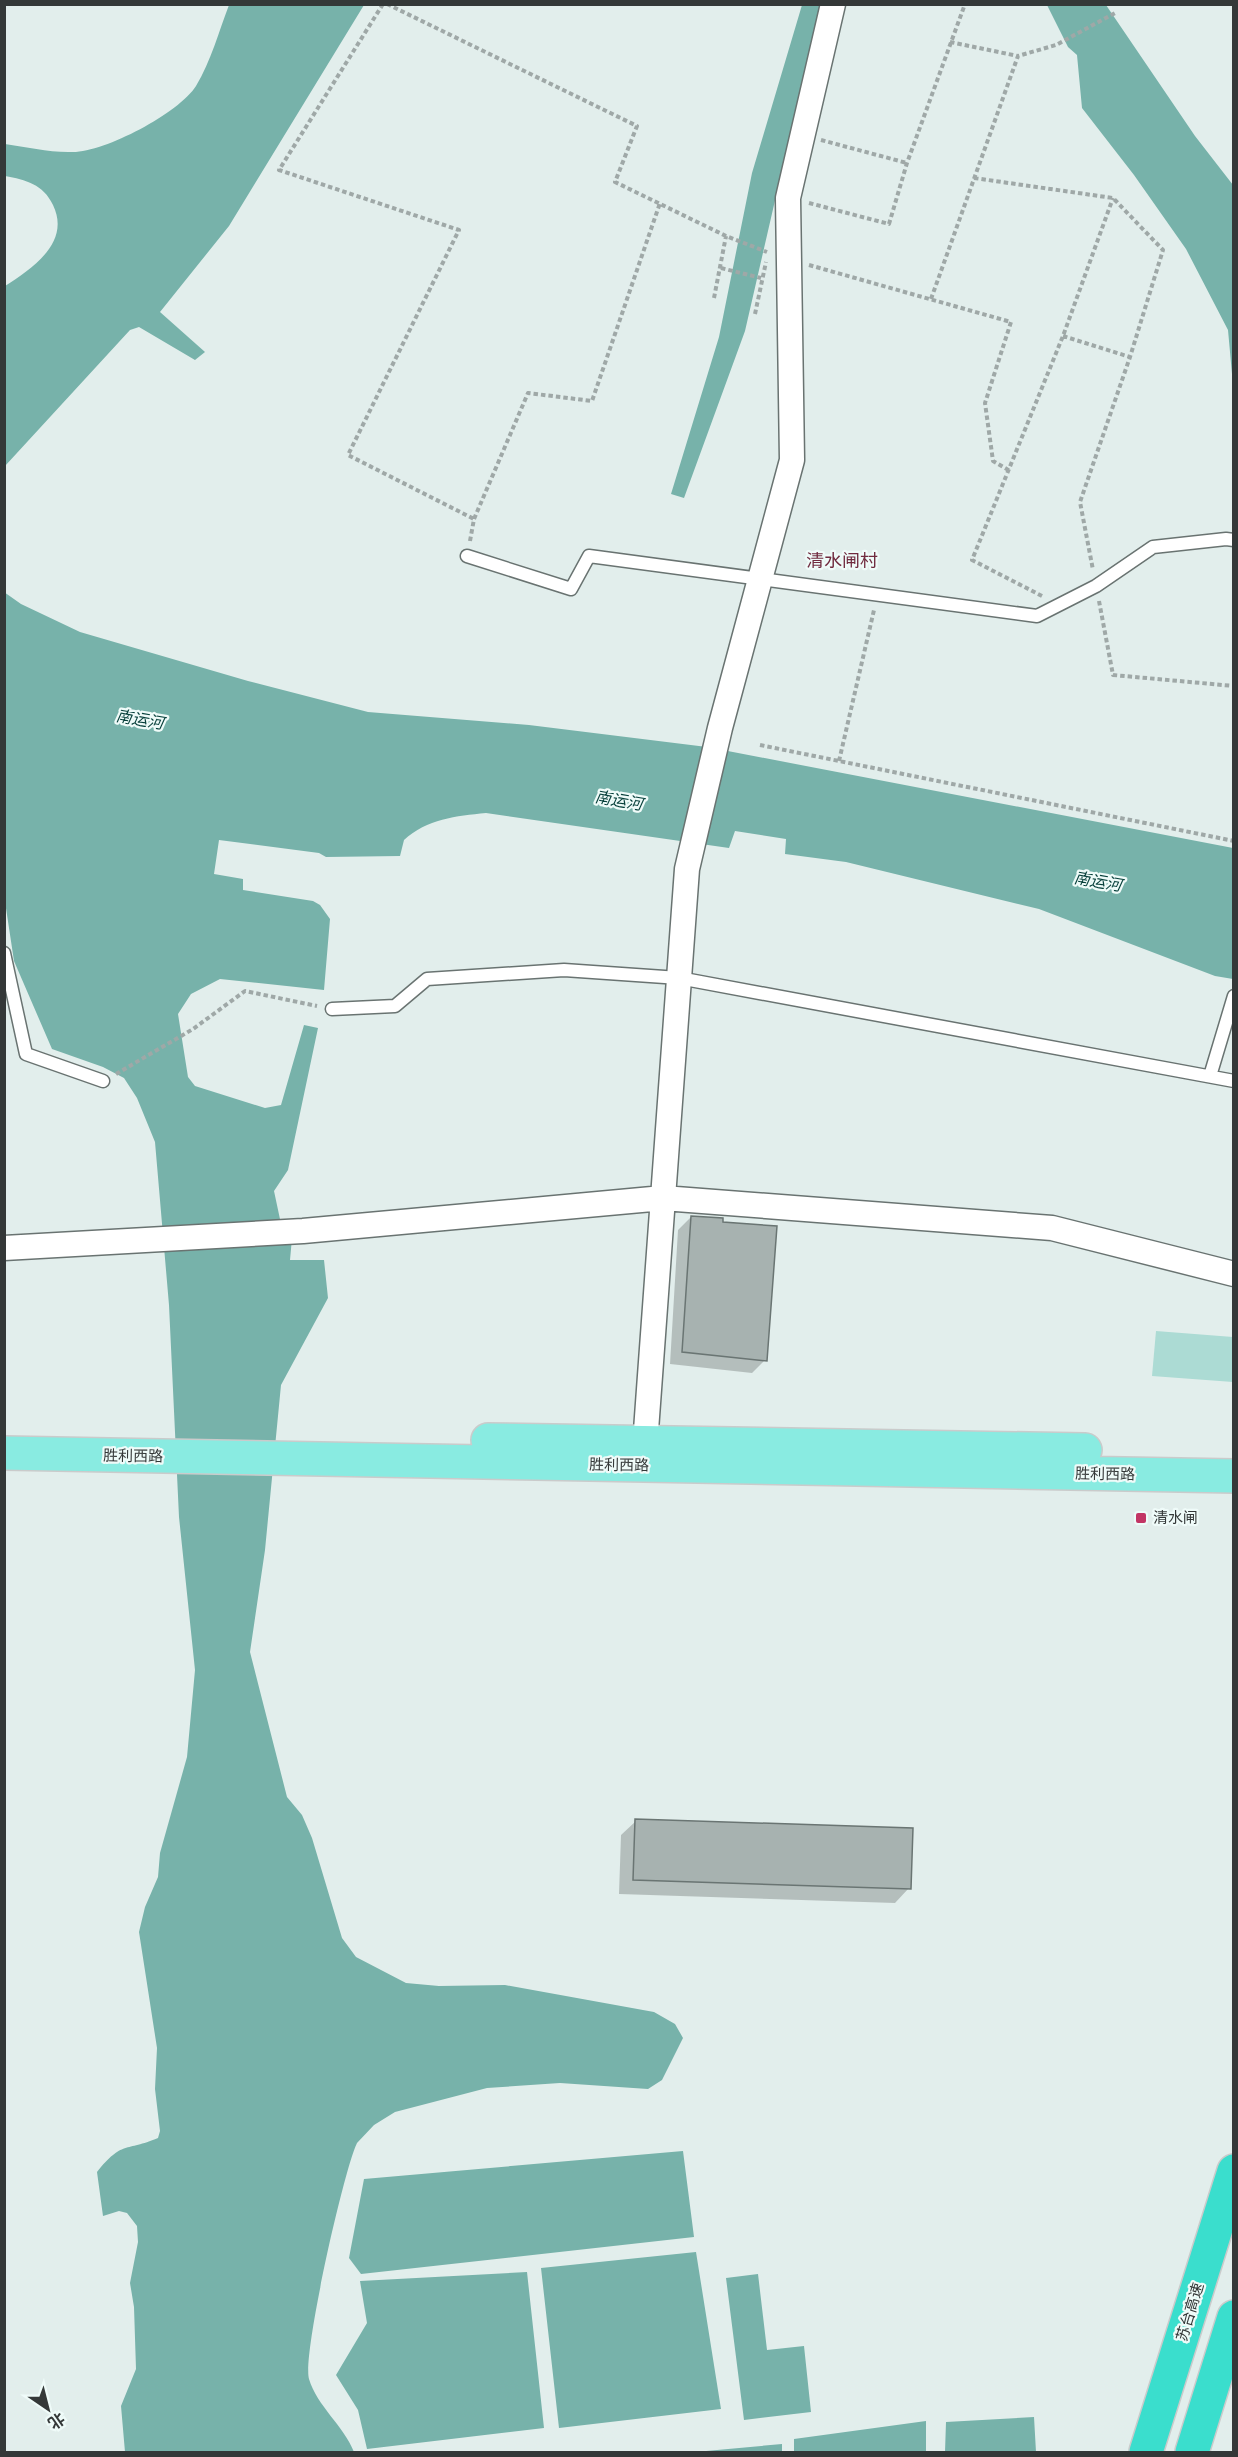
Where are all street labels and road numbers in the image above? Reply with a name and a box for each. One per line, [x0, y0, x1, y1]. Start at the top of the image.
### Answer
street label: 胜利西路 [103, 1447, 163, 1465]
street label: 胜利西路 [589, 1456, 649, 1474]
street label: 胜利西路 [1075, 1465, 1135, 1483]
street label: 苏台高速 [1174, 2281, 1206, 2343]

